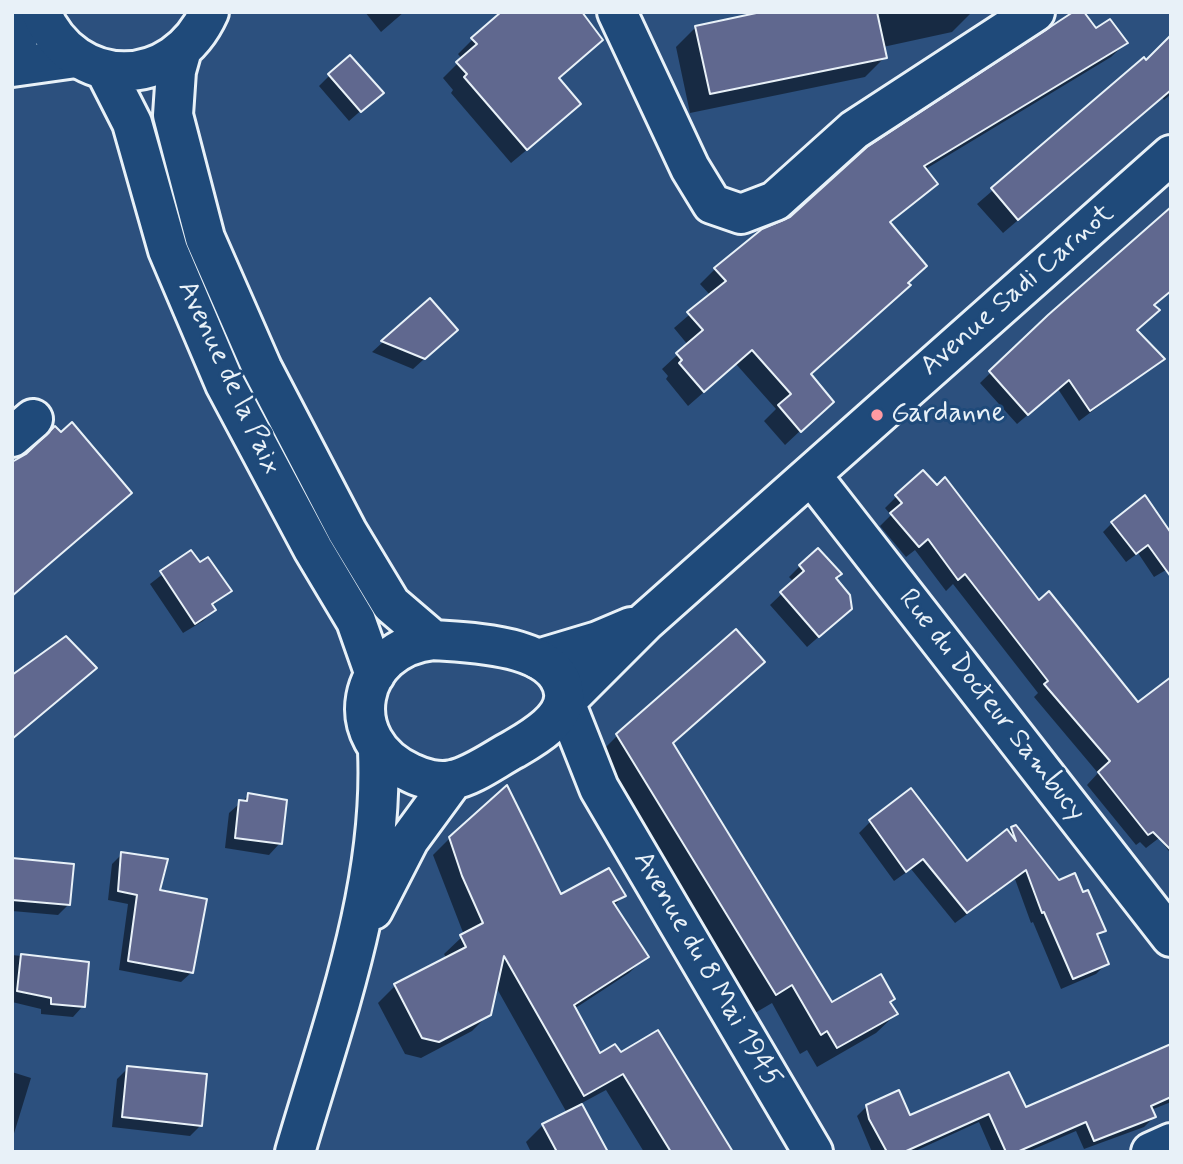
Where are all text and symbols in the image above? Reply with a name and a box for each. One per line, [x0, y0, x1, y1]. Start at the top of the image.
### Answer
street label: Avenue Sadi Carnot [914, 198, 1122, 384]
street label: Avenue de la Paix [169, 276, 287, 480]
place label: Gardanne [891, 398, 1005, 432]
marker: Gardanne [869, 407, 885, 423]
street label: Rue du Docteur Sambucy [890, 583, 1092, 829]
street label: Avenue du 8 Mai 1945 [625, 846, 787, 1094]

